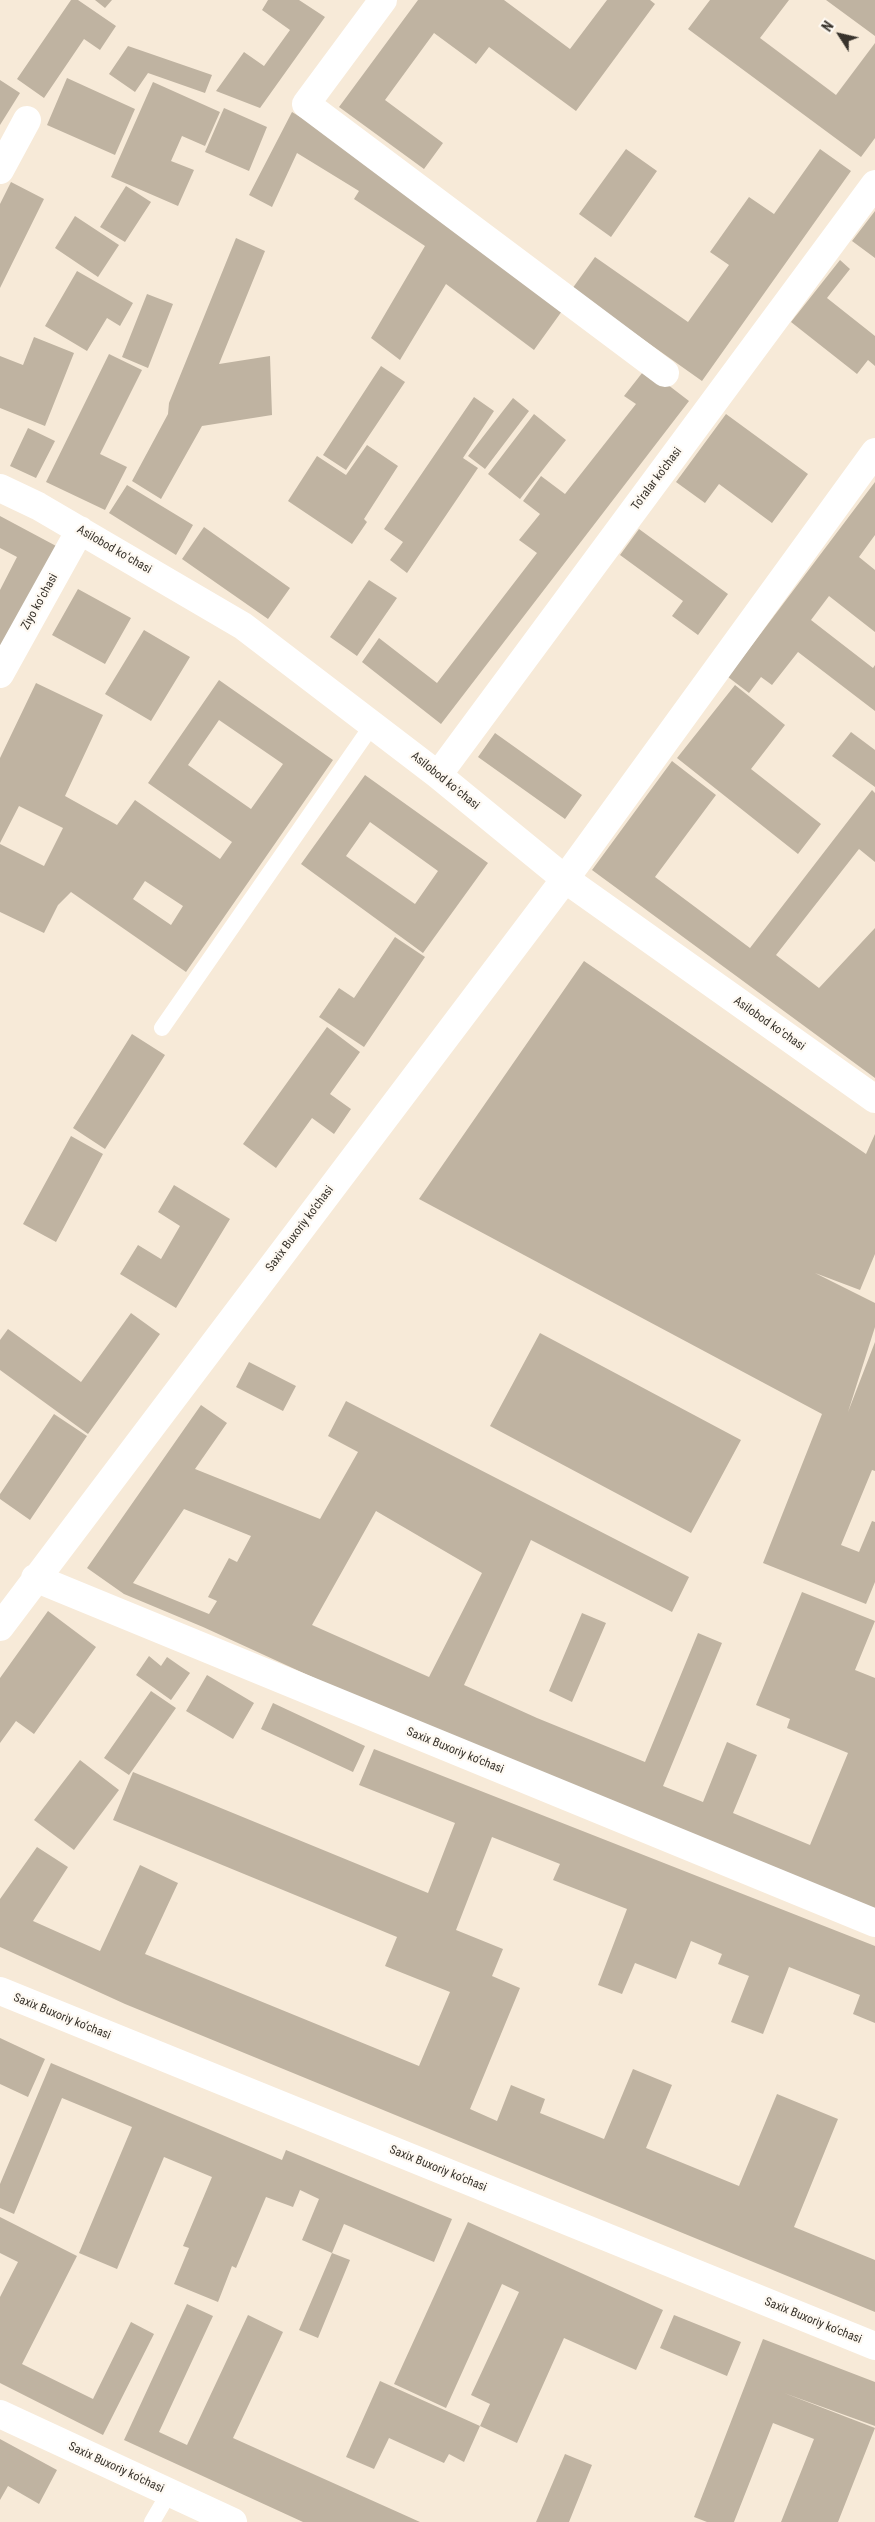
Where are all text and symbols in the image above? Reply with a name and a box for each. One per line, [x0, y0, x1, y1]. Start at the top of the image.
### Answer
north arrow [815, 10, 865, 60]
text: N [819, 18, 837, 35]
street label: To'ralar ko'chasi [629, 445, 685, 513]
street label: Asilobod koʻchasi [74, 523, 154, 577]
street label: Ziyo koʻchasi [19, 571, 61, 633]
street label: Asilobod koʻchasi [408, 749, 482, 813]
street label: Asilobod koʻchasi [730, 994, 808, 1054]
street label: Saxix Buxoriy ko‘chasi [263, 1183, 337, 1275]
street label: Saxix Buxoriy ko‘chasi [404, 1725, 506, 1777]
street label: Saxix Buxoriy ko‘chasi [11, 1991, 113, 2043]
street label: Saxix Buxoriy ko‘chasi [387, 2143, 489, 2195]
street label: Saxix Buxoriy ko‘chasi [762, 2295, 864, 2347]
street label: Saxix Buxoriy ko‘chasi [66, 2440, 166, 2496]

